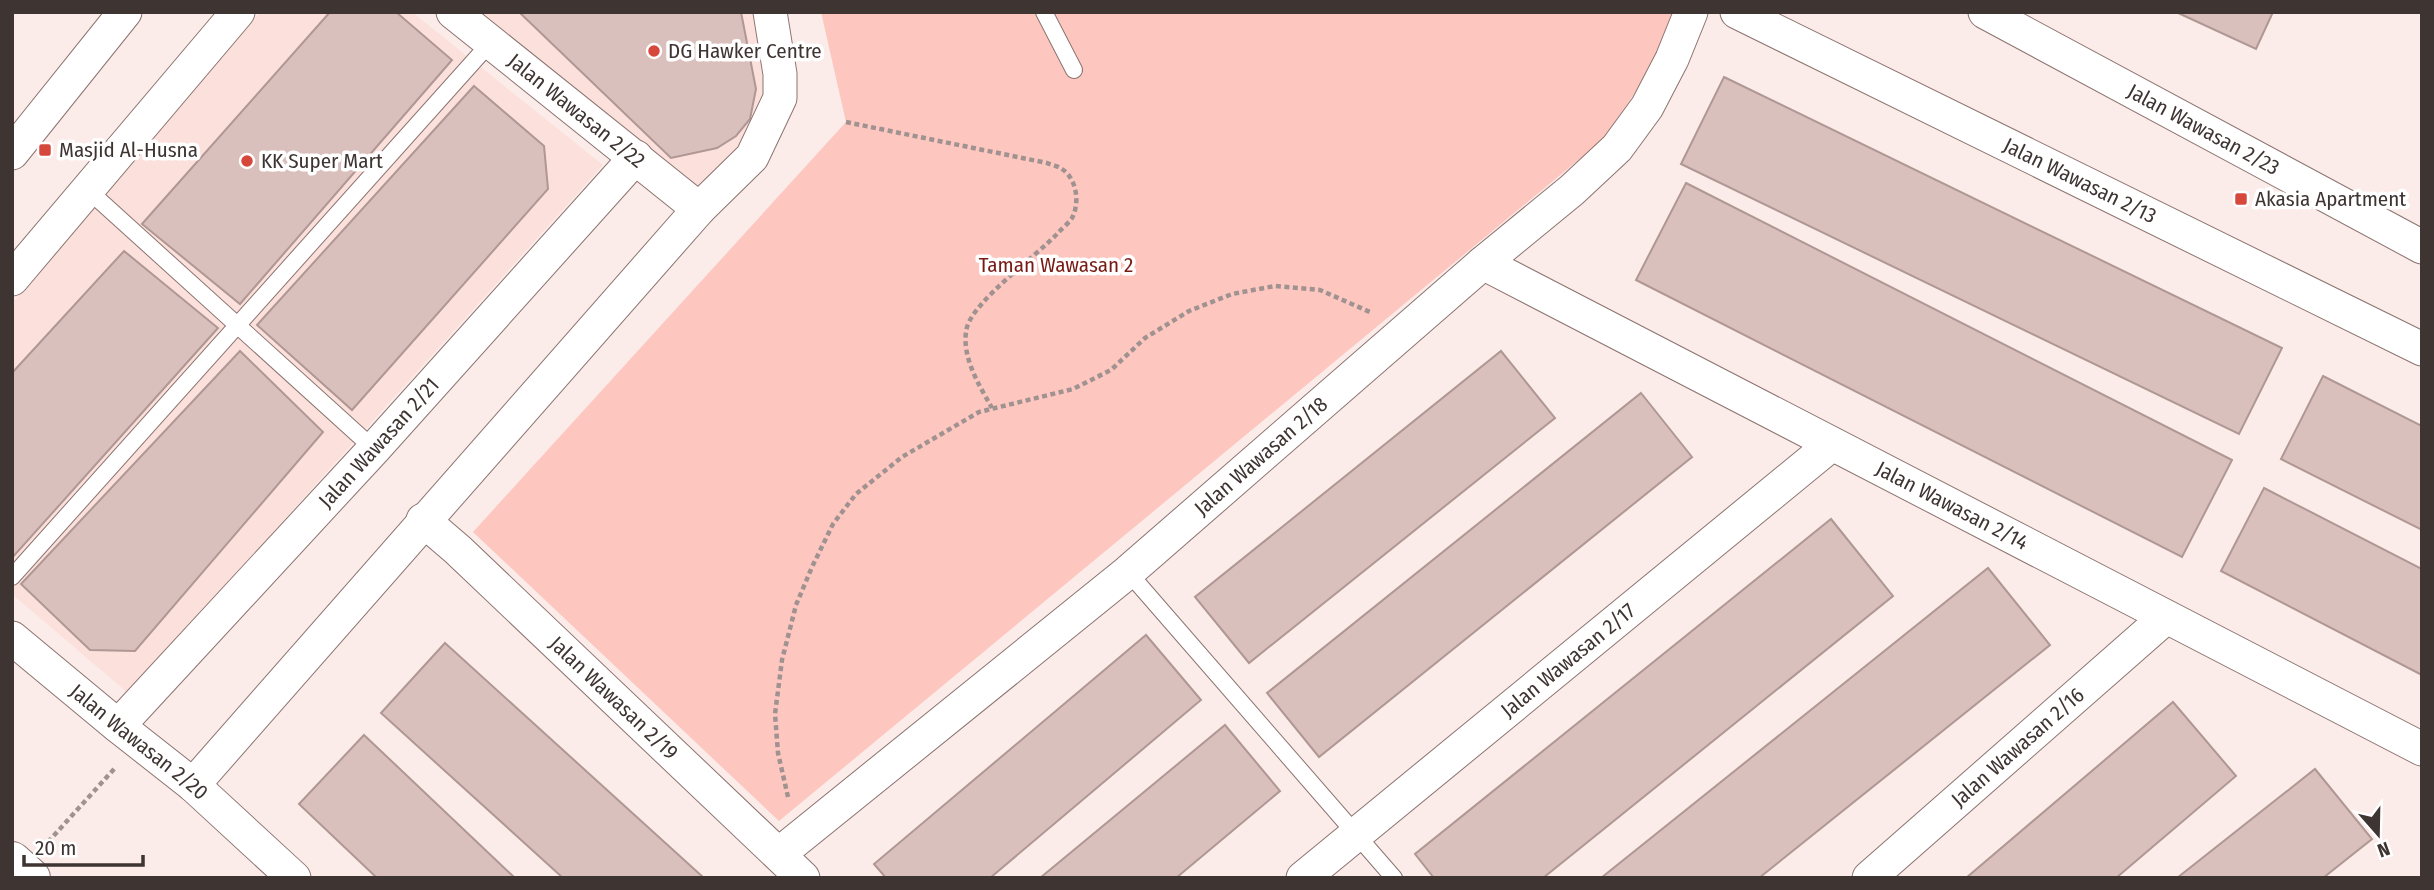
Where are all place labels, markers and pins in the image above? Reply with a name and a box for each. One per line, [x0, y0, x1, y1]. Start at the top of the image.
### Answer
place label: DG Hawker Centre [668, 38, 822, 64]
marker: DG Hawker Centre [646, 43, 662, 59]
place label: Masjid Al-Husna [59, 137, 198, 163]
marker: Masjid Al-Husna [37, 142, 53, 158]
place label: KK Super Mart [261, 148, 383, 174]
marker: KK Super Mart [239, 153, 255, 169]
place label: Akasia Apartment [2255, 186, 2406, 212]
marker: Akasia Apartment [2233, 191, 2249, 207]

